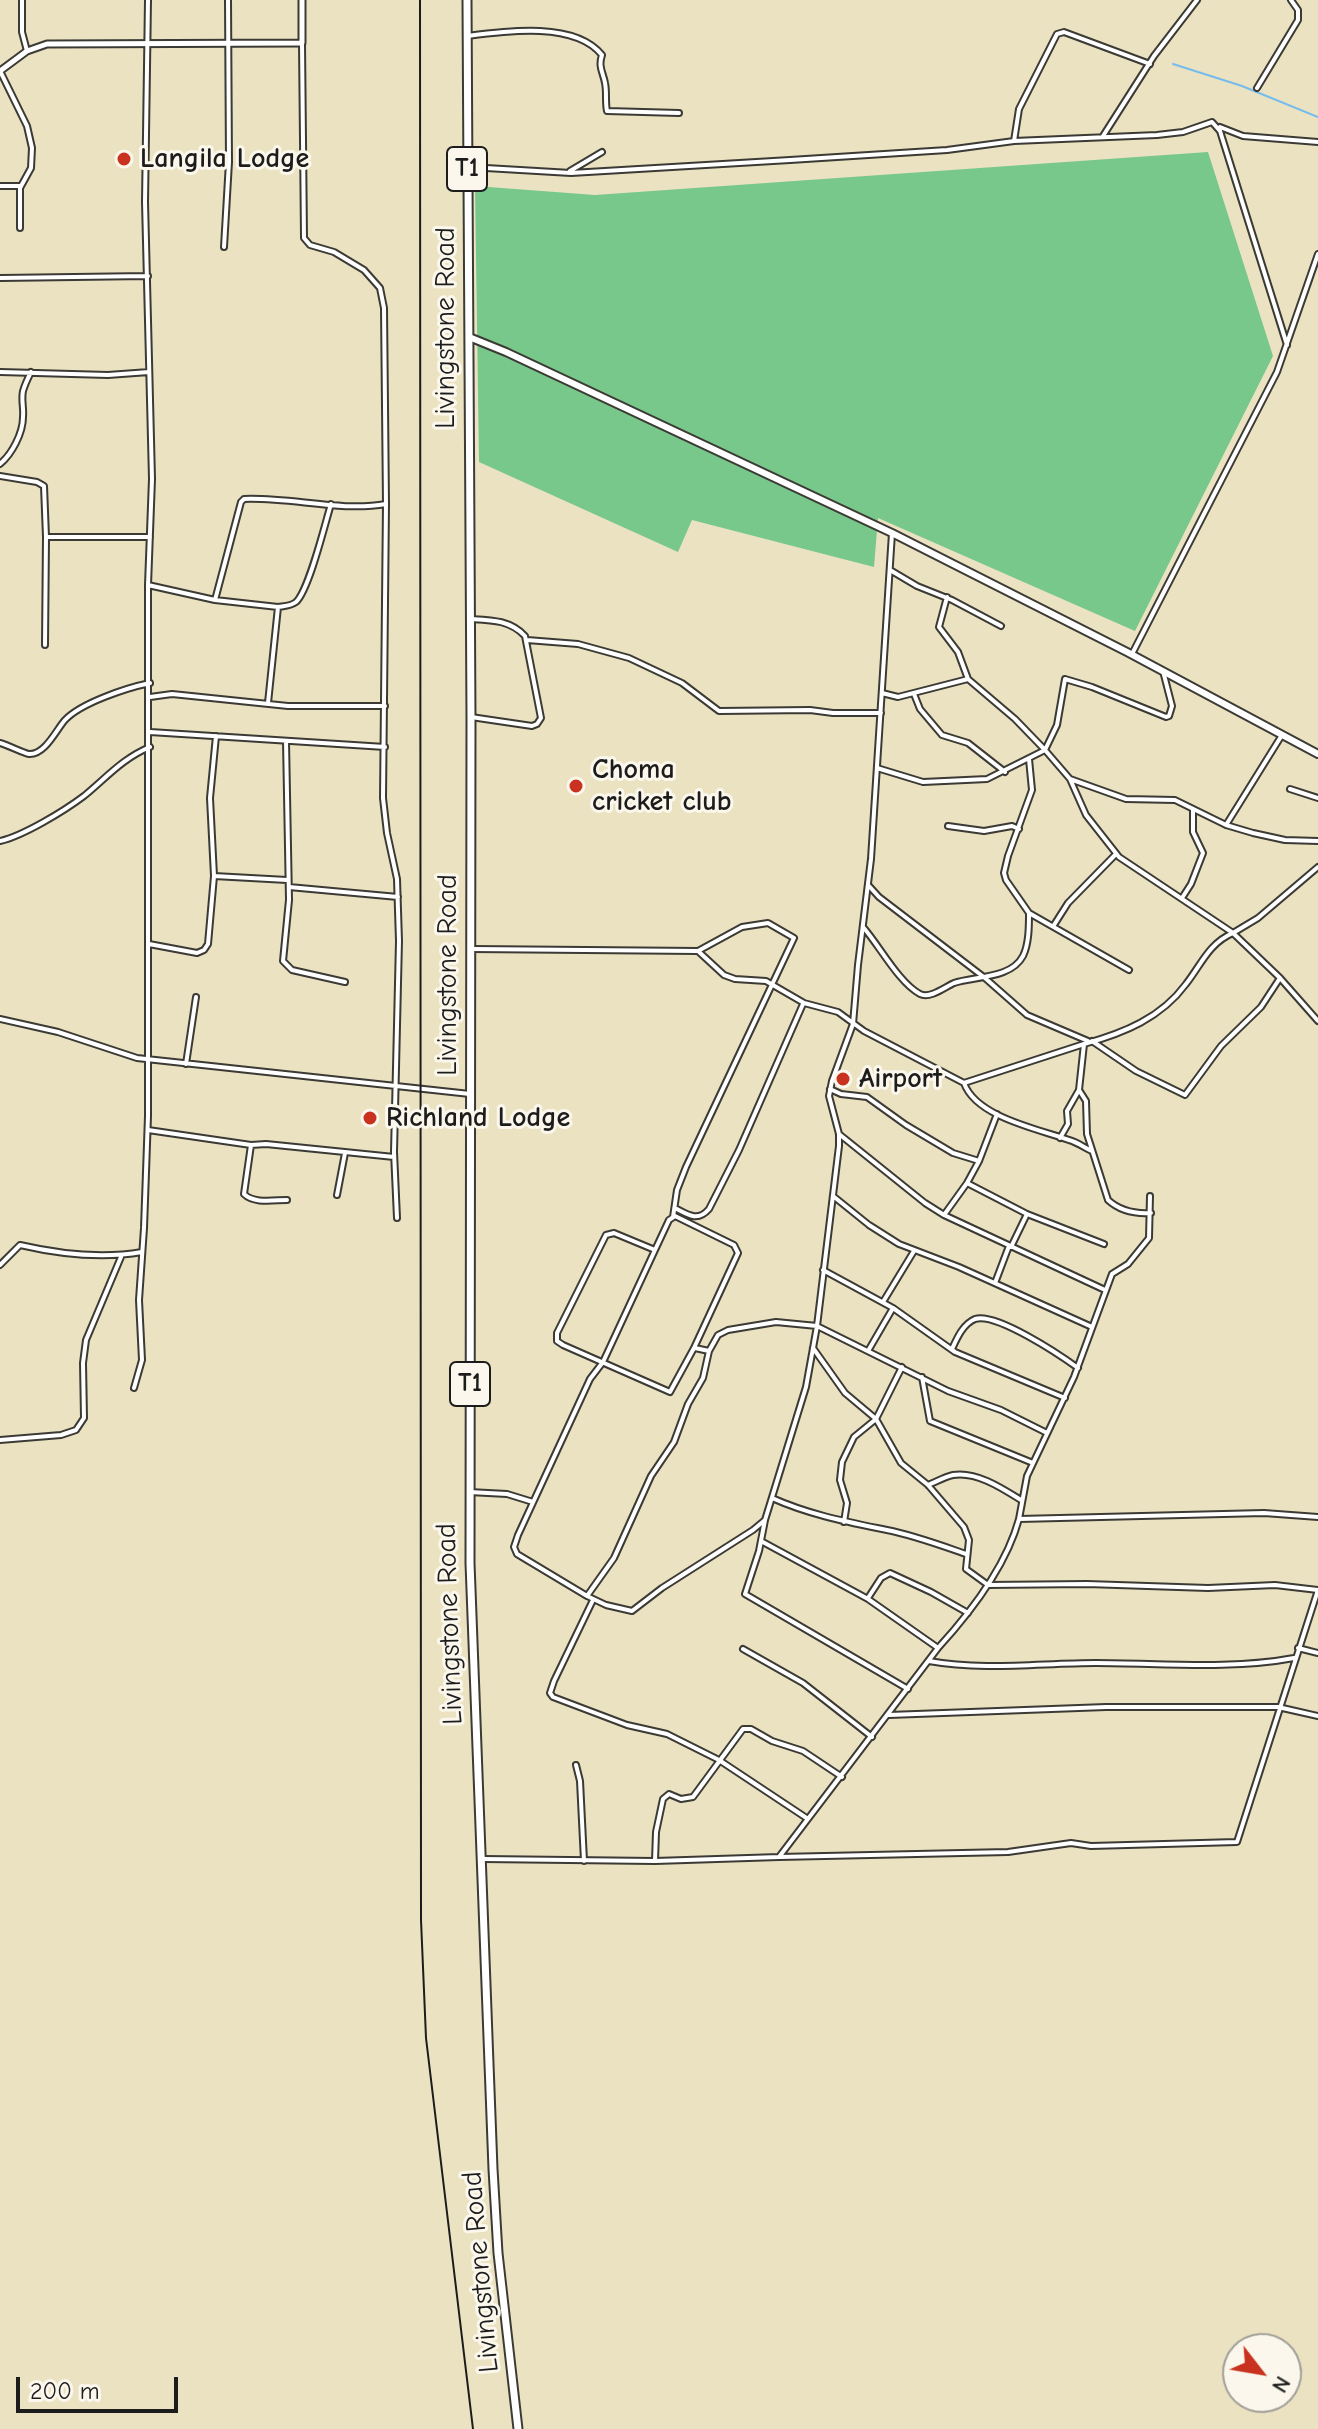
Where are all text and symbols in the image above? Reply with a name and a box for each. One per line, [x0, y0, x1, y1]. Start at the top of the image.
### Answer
place label: Langila Lodge [140, 142, 309, 176]
road number: T1 [447, 147, 487, 191]
marker: Langila Lodge [115, 150, 133, 168]
street label: Livingstone Road [429, 227, 463, 429]
place label: Choma cricket club [592, 753, 731, 819]
marker: Choma cricket club [567, 777, 585, 795]
street label: Livingstone Road [431, 874, 465, 1076]
place label: Airport [859, 1062, 942, 1096]
marker: Airport [834, 1070, 852, 1088]
place label: Richland Lodge [386, 1101, 570, 1135]
marker: Richland Lodge [361, 1109, 379, 1127]
road number: T1 [450, 1362, 490, 1406]
street label: Livingstone Road [430, 1523, 470, 1725]
street label: Livingstone Road [455, 2170, 507, 2374]
north arrow [1222, 2333, 1302, 2413]
scale bar [20, 2361, 182, 2411]
text: N [1266, 2371, 1296, 2397]
text: 200 m [30, 2377, 100, 2405]

